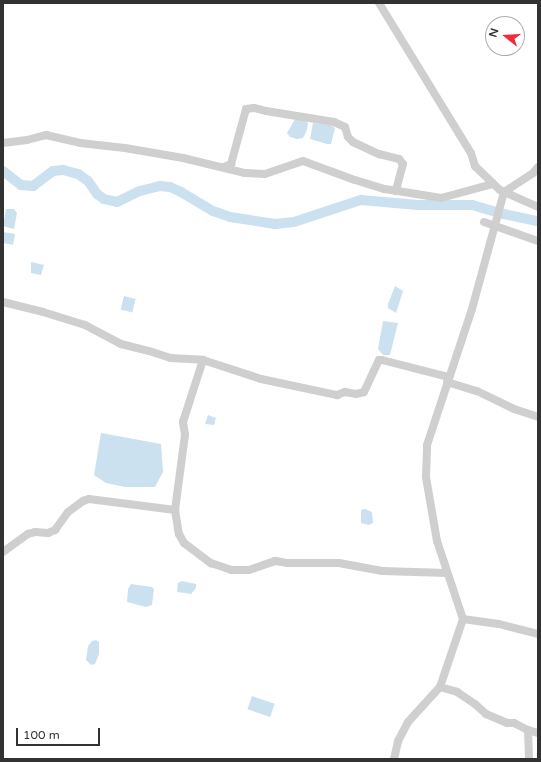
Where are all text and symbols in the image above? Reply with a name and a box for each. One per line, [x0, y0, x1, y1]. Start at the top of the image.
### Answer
north arrow [485, 16, 525, 56]
text: N [486, 27, 502, 39]
scale bar [18, 720, 102, 746]
text: 100 m [23, 728, 60, 742]

